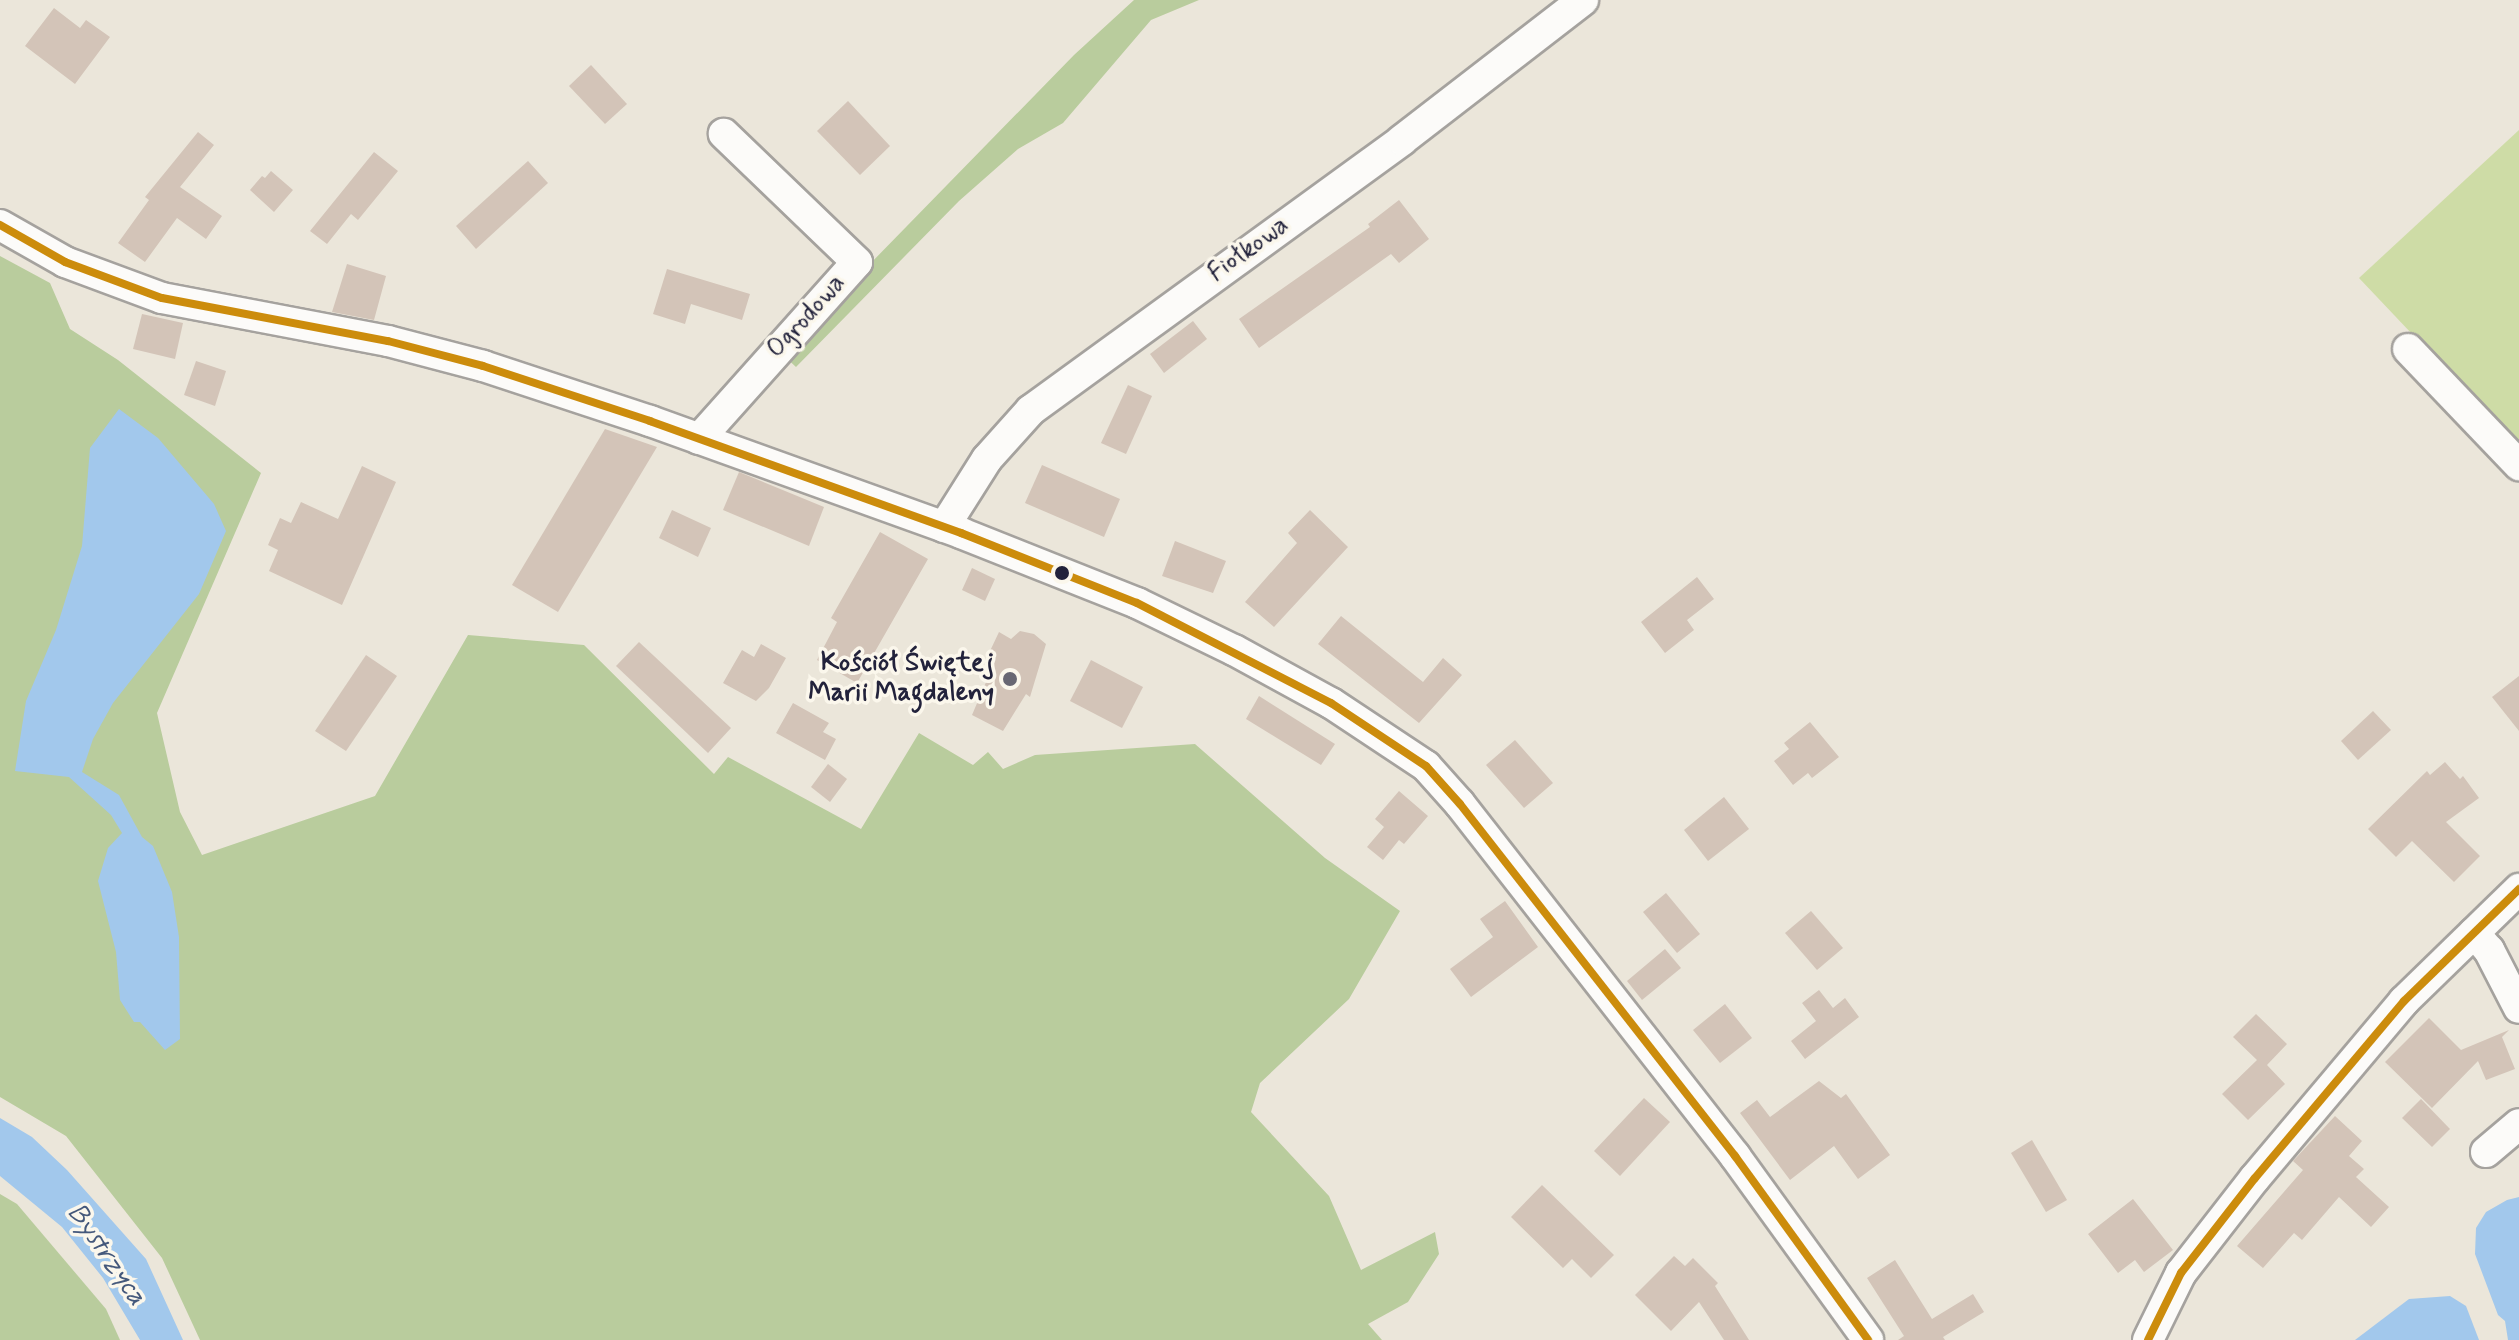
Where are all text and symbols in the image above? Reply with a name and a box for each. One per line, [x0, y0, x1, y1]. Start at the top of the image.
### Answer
street label: Fiołkowa [1203, 210, 1295, 290]
street label: Ogrodowa [761, 269, 853, 365]
unlabelled marker [1054, 565, 1070, 581]
place label: Kościół Świętej Marii Magdaleny [808, 648, 994, 710]
marker: Kościół Świętej Marii Magdaleny [1001, 670, 1019, 688]
water label: Bystrzyca [59, 1197, 153, 1313]

